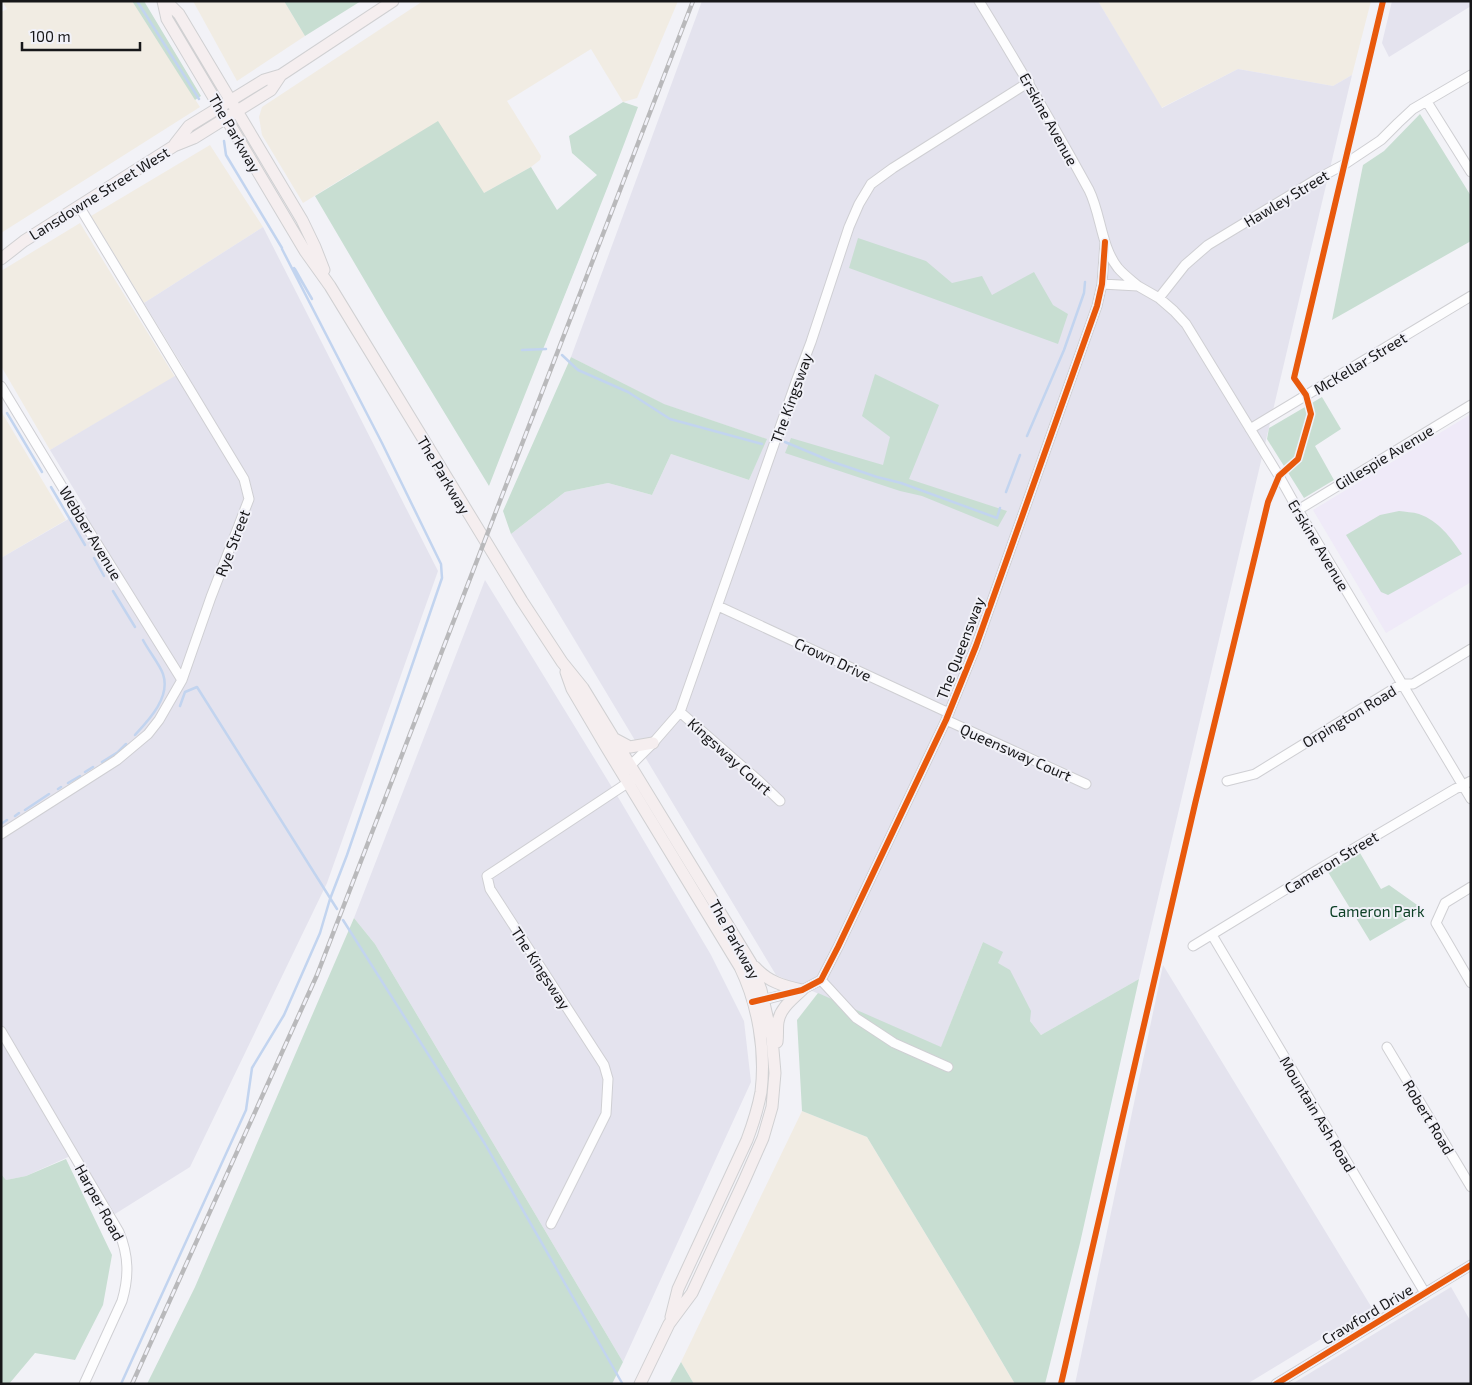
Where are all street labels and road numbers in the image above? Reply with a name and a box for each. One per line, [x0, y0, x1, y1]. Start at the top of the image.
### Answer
street label: Erskine Avenue [1016, 69, 1082, 169]
street label: The Parkway [205, 90, 265, 176]
street label: Lansdowne Street West [26, 142, 173, 244]
street label: Hawley Street [1240, 165, 1332, 230]
street label: McKellar Street [1310, 328, 1410, 398]
street label: The Kingsway [766, 350, 816, 446]
street label: Gillespie Avenue [1332, 421, 1436, 493]
street label: The Parkway [414, 433, 474, 517]
street label: Webber Avenue [56, 483, 126, 583]
street label: Erskine Avenue [1285, 496, 1353, 594]
street label: Rye Street [211, 507, 253, 579]
street label: The Queensway [932, 594, 989, 702]
street label: Crown Drive [792, 633, 874, 685]
street label: Orpington Road [1299, 681, 1399, 751]
street label: Kingsway Court [685, 714, 776, 798]
street label: Queensway Court [957, 719, 1075, 786]
street label: Cameron Street [1281, 827, 1381, 897]
street label: The Parkway [706, 896, 764, 982]
street label: The Kingsway [508, 923, 574, 1013]
street label: Mountain Ash Road [1276, 1053, 1360, 1175]
street label: Robert Road [1400, 1076, 1458, 1158]
street label: Harper Road [72, 1161, 128, 1243]
street label: Crawford Drive [1318, 1280, 1416, 1348]

